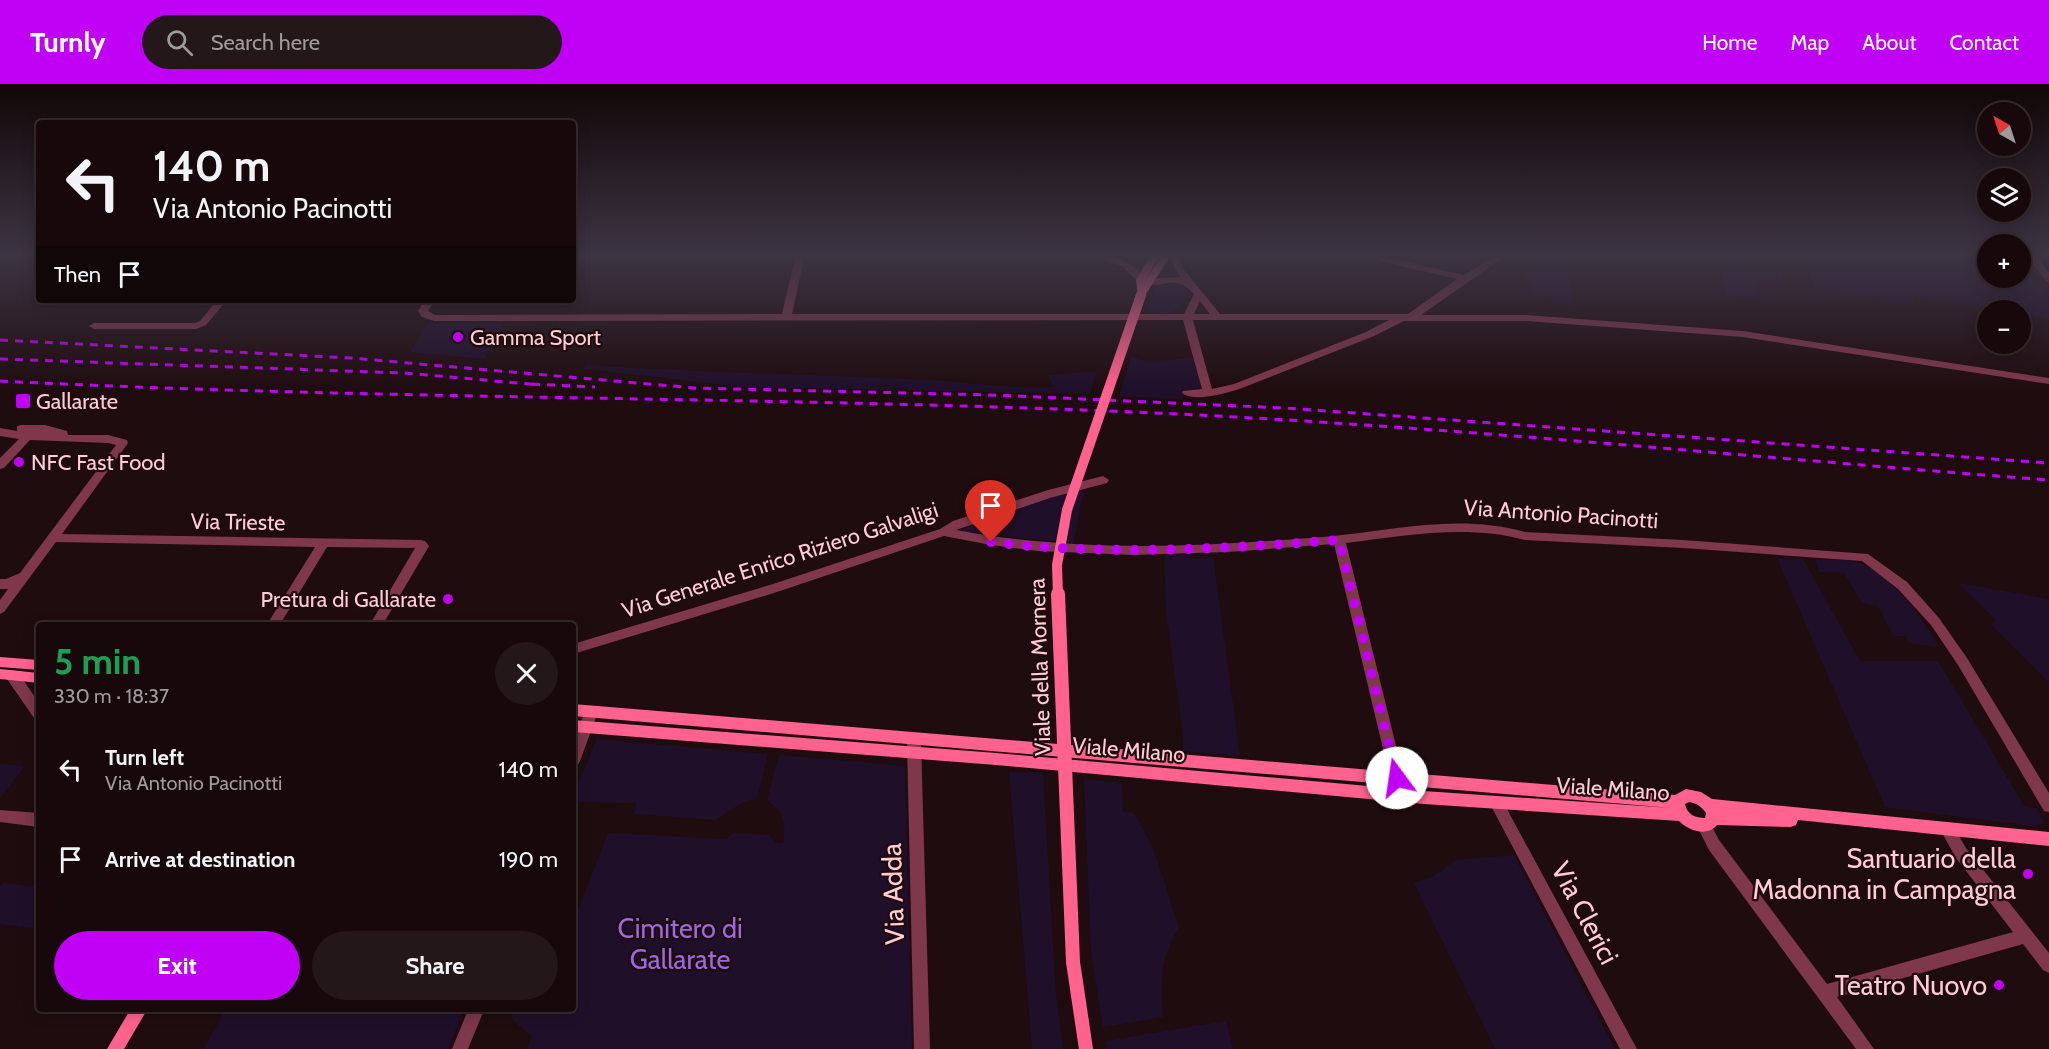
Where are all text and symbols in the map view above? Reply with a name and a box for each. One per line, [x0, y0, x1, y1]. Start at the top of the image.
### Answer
search box [142, 15, 562, 69]
text: Turnly [30, 25, 106, 59]
icon: search [163, 26, 196, 59]
text: Search here [211, 29, 320, 56]
text: Home [1702, 30, 1758, 55]
text: Map [1791, 30, 1829, 55]
text: About [1862, 30, 1916, 55]
text: Contact [1949, 30, 2019, 55]
north arrow [1977, 102, 2031, 156]
map controls [1977, 102, 2031, 354]
text: 140 m [153, 140, 270, 192]
icon: left [54, 144, 132, 222]
button: layers [1977, 168, 2031, 222]
text: Via Antonio Pacinotti [153, 192, 392, 225]
button: + [1977, 234, 2031, 288]
icon: arrive [113, 258, 146, 291]
text: Then [54, 261, 101, 288]
button: − [1977, 300, 2031, 354]
place label: Gamma Sport [470, 324, 601, 351]
marker: Gamma Sport [451, 330, 465, 344]
place label: Gallarate [36, 388, 118, 415]
marker: Gallarate [14, 392, 32, 410]
place label: NFC Fast Food [31, 449, 166, 476]
marker: NFC Fast Food [12, 455, 26, 469]
pin [965, 480, 1016, 542]
icon: arrive [974, 489, 1007, 522]
street label: Via Antonio Pacinotti [1463, 494, 1659, 534]
street label: Via Generale Enrico Riziero Galvaligi [619, 496, 941, 624]
street label: Via Trieste [190, 508, 286, 536]
street label: Viale della Mornera [1023, 577, 1057, 756]
place label: Pretura di Gallarate [261, 586, 436, 613]
marker: Pretura di Gallarate [441, 592, 455, 606]
text: 5 min [54, 639, 141, 683]
button: close [495, 642, 558, 705]
text: 330 m · 18:37 [54, 684, 169, 708]
street label: Viale Milano [1071, 732, 1187, 768]
text: Turn left [105, 744, 184, 771]
position arrow [1365, 746, 1429, 810]
icon: left [54, 753, 87, 786]
text: 140 m [499, 756, 558, 783]
text: Via Antonio Pacinotti [105, 771, 282, 795]
street label: Viale Milano [1556, 772, 1670, 806]
place label: Santuario della Madonna in Campagna [1753, 842, 2016, 906]
icon: arrive [54, 843, 87, 876]
street label: Via Adda [875, 843, 911, 945]
text: Arrive at destination [105, 846, 295, 873]
text: 190 m [499, 846, 558, 873]
street label: Via Clerici [1544, 856, 1626, 970]
marker: Santuario della Madonna in Campagna [2021, 867, 2035, 881]
park label: Cimitero di Gallarate [617, 912, 743, 976]
button: Exit [54, 931, 300, 1000]
button: Share [312, 931, 558, 1000]
place label: Teatro Nuovo [1835, 969, 1987, 1002]
marker: Teatro Nuovo [1992, 978, 2006, 992]

